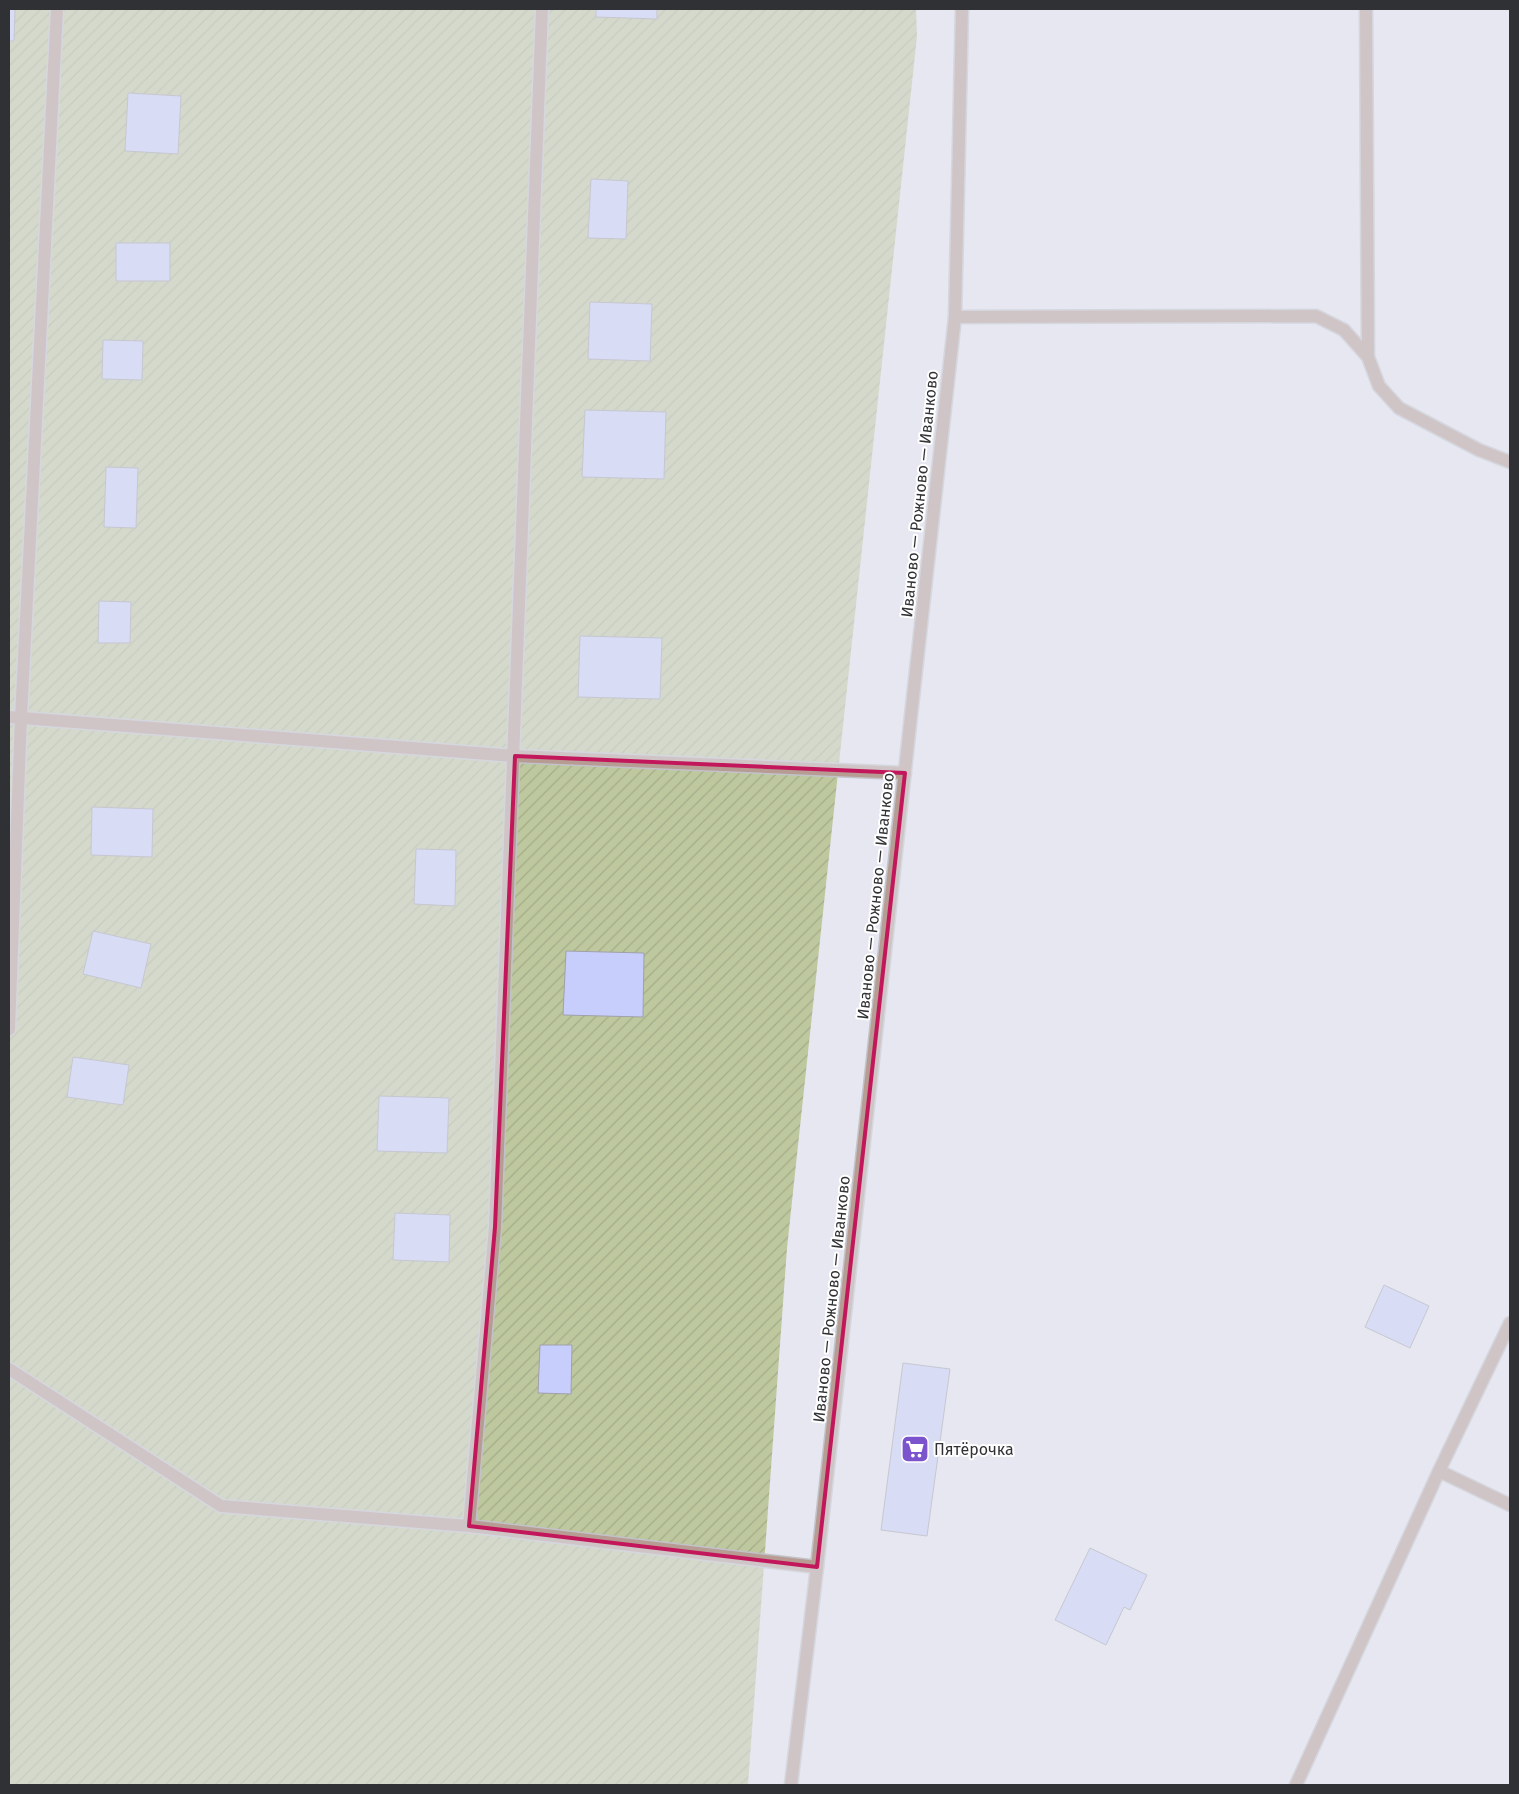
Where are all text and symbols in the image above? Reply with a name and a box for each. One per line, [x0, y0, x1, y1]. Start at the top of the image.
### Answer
street label: Иваново — Рожново — Иванково [897, 370, 942, 619]
street label: Иваново — Рожново — Иванково [853, 772, 898, 1021]
street label: Иваново — Рожново — Иванково [809, 1175, 854, 1424]
supermarket icon: Пятёрочка [900, 1434, 930, 1464]
place label: Пятёрочка [934, 1440, 1014, 1459]

